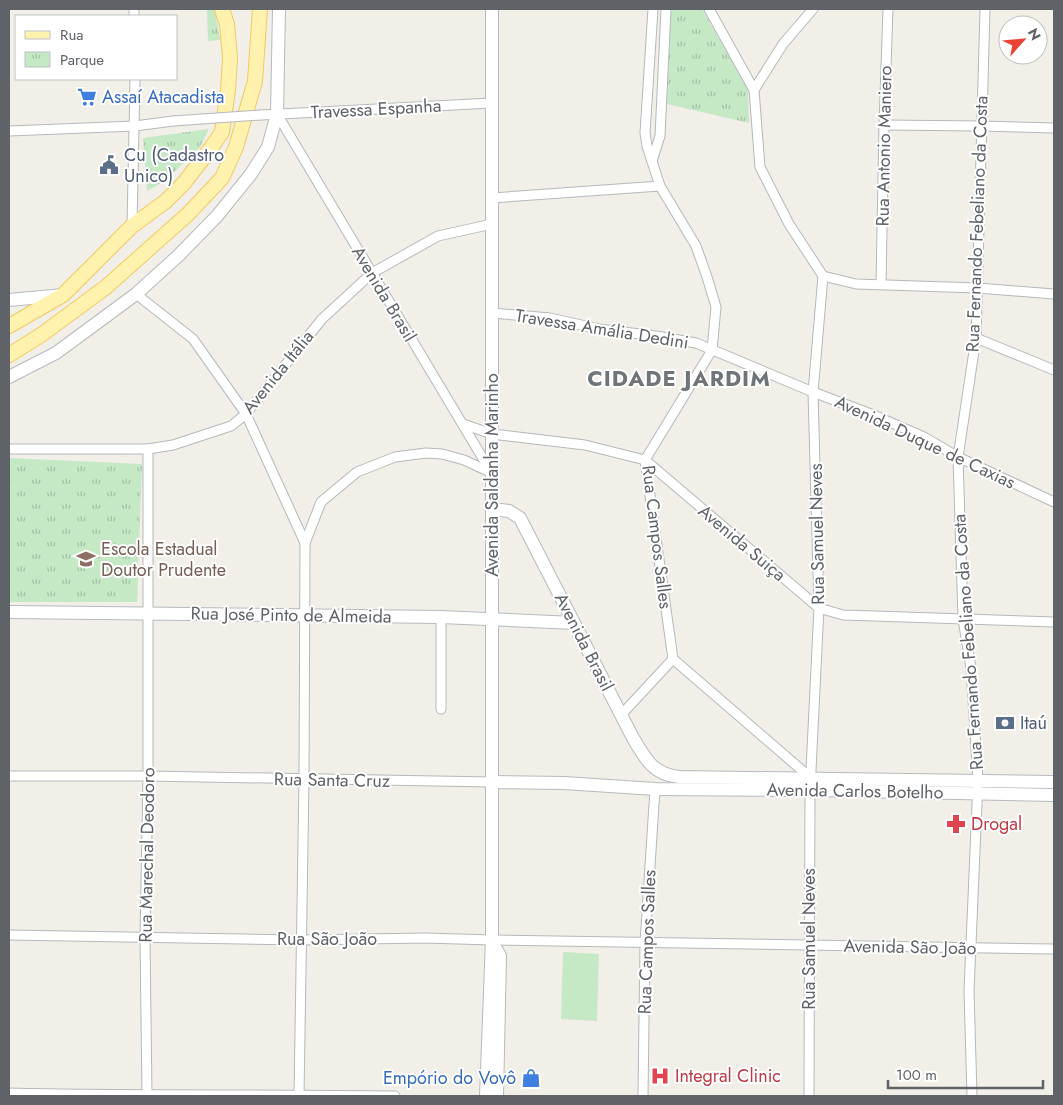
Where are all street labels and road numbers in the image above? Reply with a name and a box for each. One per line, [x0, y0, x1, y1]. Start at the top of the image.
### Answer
street label: Rua Antonio Maniero [870, 65, 898, 227]
street label: Travessa Espanha [310, 93, 442, 125]
street label: Rua Fernando Febeliano da Costa [960, 95, 994, 353]
street label: Avenida Brasil [345, 241, 423, 347]
street label: Travessa Amália Dedini [513, 302, 691, 356]
street label: Avenida Itália [236, 324, 320, 420]
street label: Avenida Saldanha Marinho [479, 373, 505, 577]
street label: Avenida Duque de Caxias [830, 389, 1020, 495]
street label: Rua Samuel Neves [803, 463, 831, 605]
street label: Rua Campos Salles [635, 464, 679, 610]
street label: Avenida Suiça [692, 498, 792, 588]
street label: Rua Fernando Febeliano da Costa [946, 513, 990, 771]
street label: Avenida Brasil [548, 588, 620, 696]
street label: Rua José Pinto de Almeida [190, 600, 392, 630]
street label: Rua Santa Cruz [274, 766, 391, 794]
street label: Rua Marechal Deodoro [132, 767, 162, 943]
street label: Avenida Carlos Botelho [766, 776, 944, 806]
street label: Rua Samuel Neves [796, 868, 822, 1010]
street label: Rua Campos Salles [631, 869, 663, 1015]
street label: Rua São João [277, 926, 377, 952]
street label: Avenida São João [843, 933, 977, 961]

